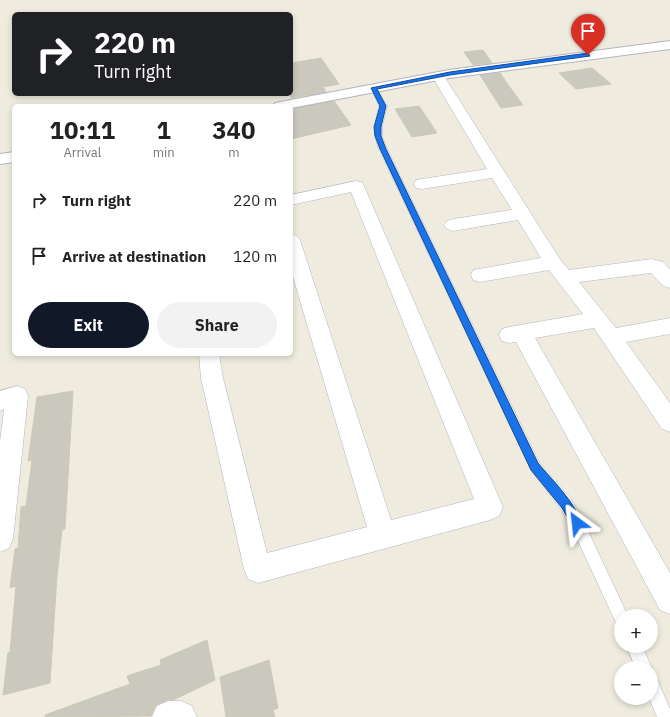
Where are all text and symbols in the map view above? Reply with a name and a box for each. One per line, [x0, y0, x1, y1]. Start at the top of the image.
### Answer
pin [571, 14, 605, 55]
icon: arrive [577, 20, 599, 42]
text: 220 m [94, 24, 176, 61]
icon: right [28, 28, 80, 80]
text: Turn right [94, 60, 172, 83]
text: 10:11 [50, 114, 115, 146]
text: 1 [156, 114, 171, 146]
text: 340 [212, 114, 255, 146]
text: Arrival [63, 144, 101, 161]
text: min [153, 144, 175, 161]
text: m [228, 144, 239, 161]
icon: right [28, 189, 50, 211]
text: Turn right [62, 191, 131, 210]
text: 220 m [233, 191, 277, 210]
icon: arrive [28, 245, 50, 267]
text: Arrive at destination [62, 247, 206, 266]
text: 120 m [233, 247, 277, 266]
button: Exit [28, 302, 149, 348]
button: Share [157, 302, 277, 348]
position arrow [556, 502, 598, 544]
map controls [614, 609, 658, 705]
button: + [614, 609, 658, 653]
button: − [614, 661, 658, 705]

